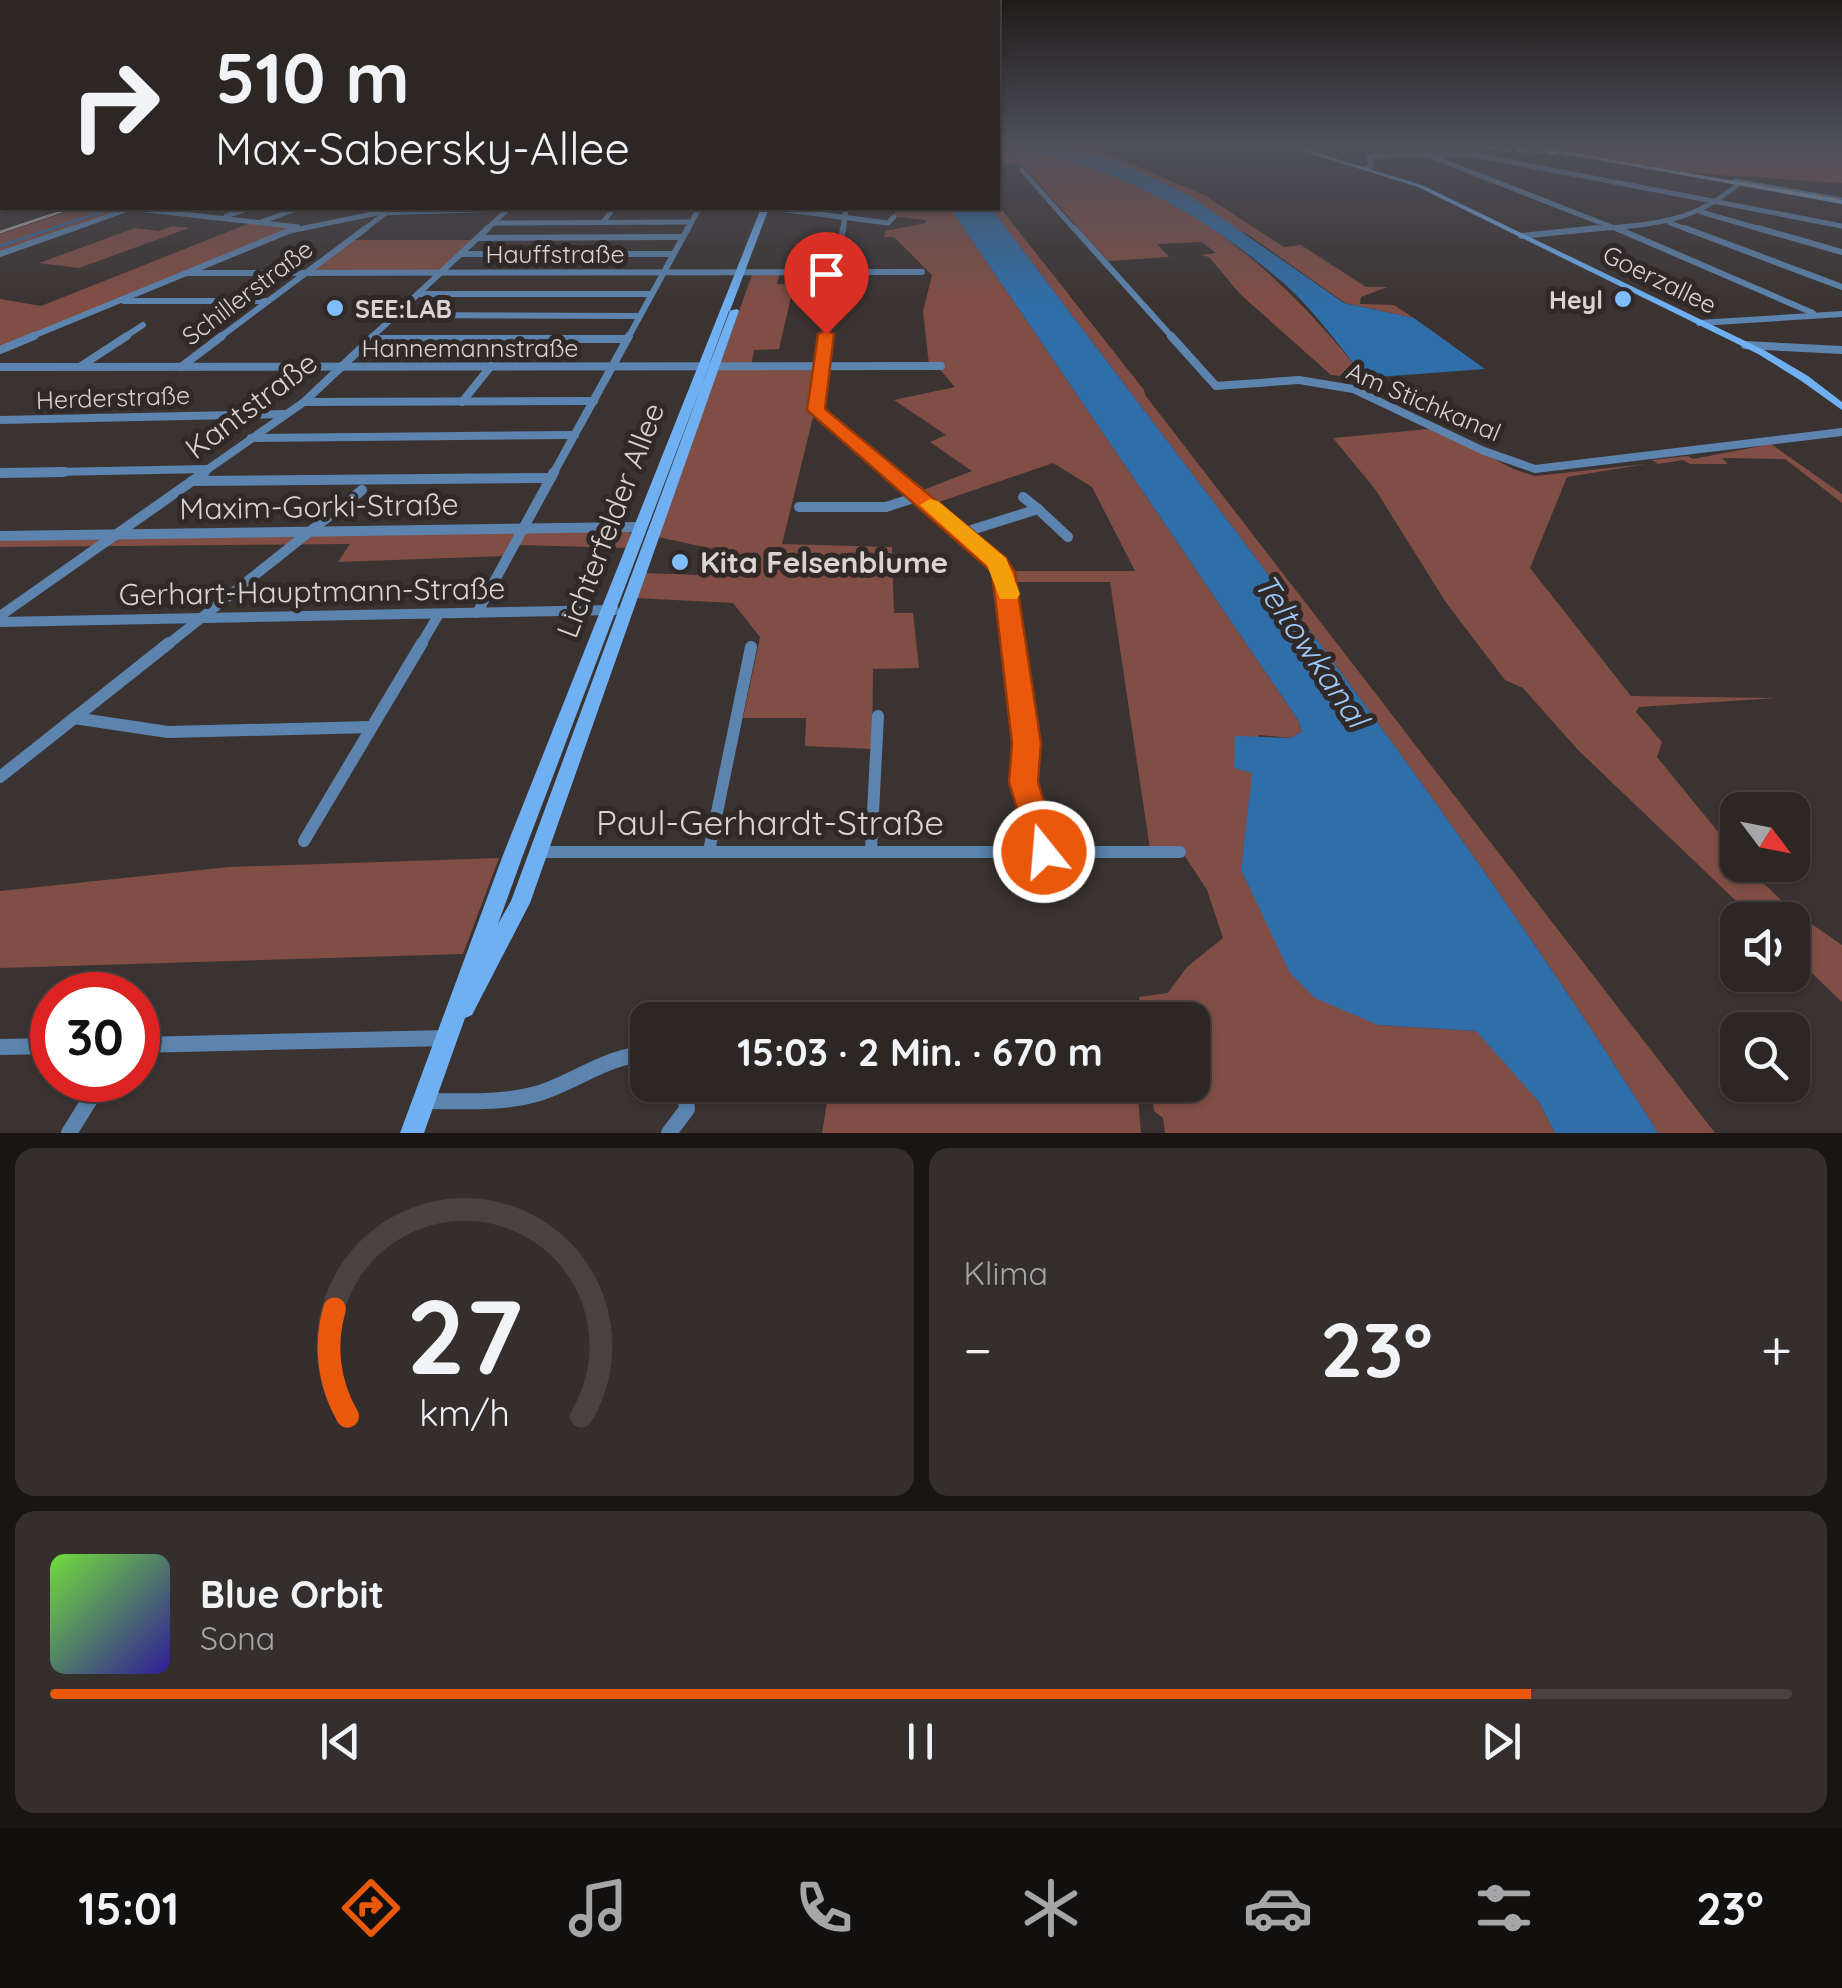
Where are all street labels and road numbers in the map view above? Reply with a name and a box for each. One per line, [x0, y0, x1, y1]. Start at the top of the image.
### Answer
street label: Schillerstraße [176, 233, 318, 351]
street label: Hauffstraße [485, 238, 625, 269]
street label: Goerzallee [1598, 238, 1722, 320]
street label: Hannemannstraße [362, 332, 578, 363]
street label: Kantstraße [178, 343, 324, 467]
street label: Am Stichkanal [1342, 355, 1506, 447]
street label: Herderstraße [35, 379, 191, 415]
street label: Lichterfelder Allee [548, 397, 672, 643]
street label: Maxim-Gorki-Straße [179, 485, 459, 527]
street label: Gerhart-Hauptmann-Straße [119, 569, 505, 613]
street label: Paul-Gerhardt-Straße [596, 800, 944, 844]

